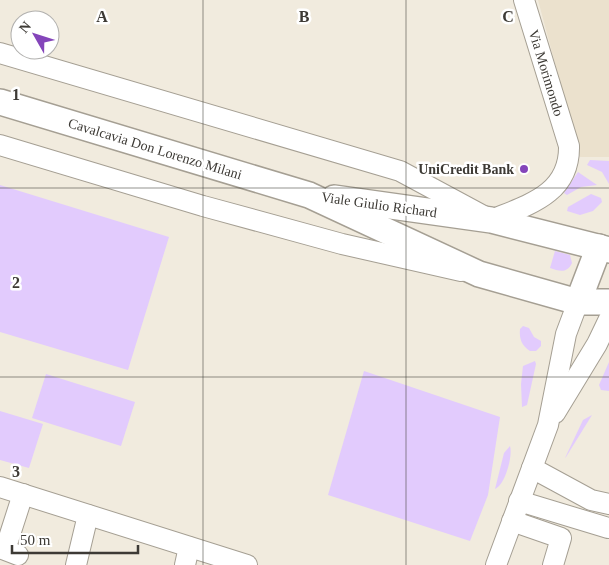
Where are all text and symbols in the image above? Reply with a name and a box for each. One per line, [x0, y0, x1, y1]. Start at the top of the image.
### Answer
text: A [96, 8, 108, 25]
text: B [299, 8, 310, 25]
text: C [502, 8, 514, 25]
north arrow [10, 10, 60, 60]
text: N [16, 18, 34, 36]
street label: Via Morimondo [526, 28, 566, 118]
text: 1 [12, 86, 20, 103]
street label: Cavalcavia Don Lorenzo Milani [66, 115, 244, 183]
place label: UniCredit Bank [418, 162, 514, 177]
marker: UniCredit Bank [518, 163, 530, 175]
street label: Viale Giulio Richard [320, 189, 438, 221]
text: 2 [12, 274, 20, 291]
text: 3 [12, 463, 20, 480]
scale bar [12, 522, 139, 554]
text: 50 m [20, 532, 51, 548]

